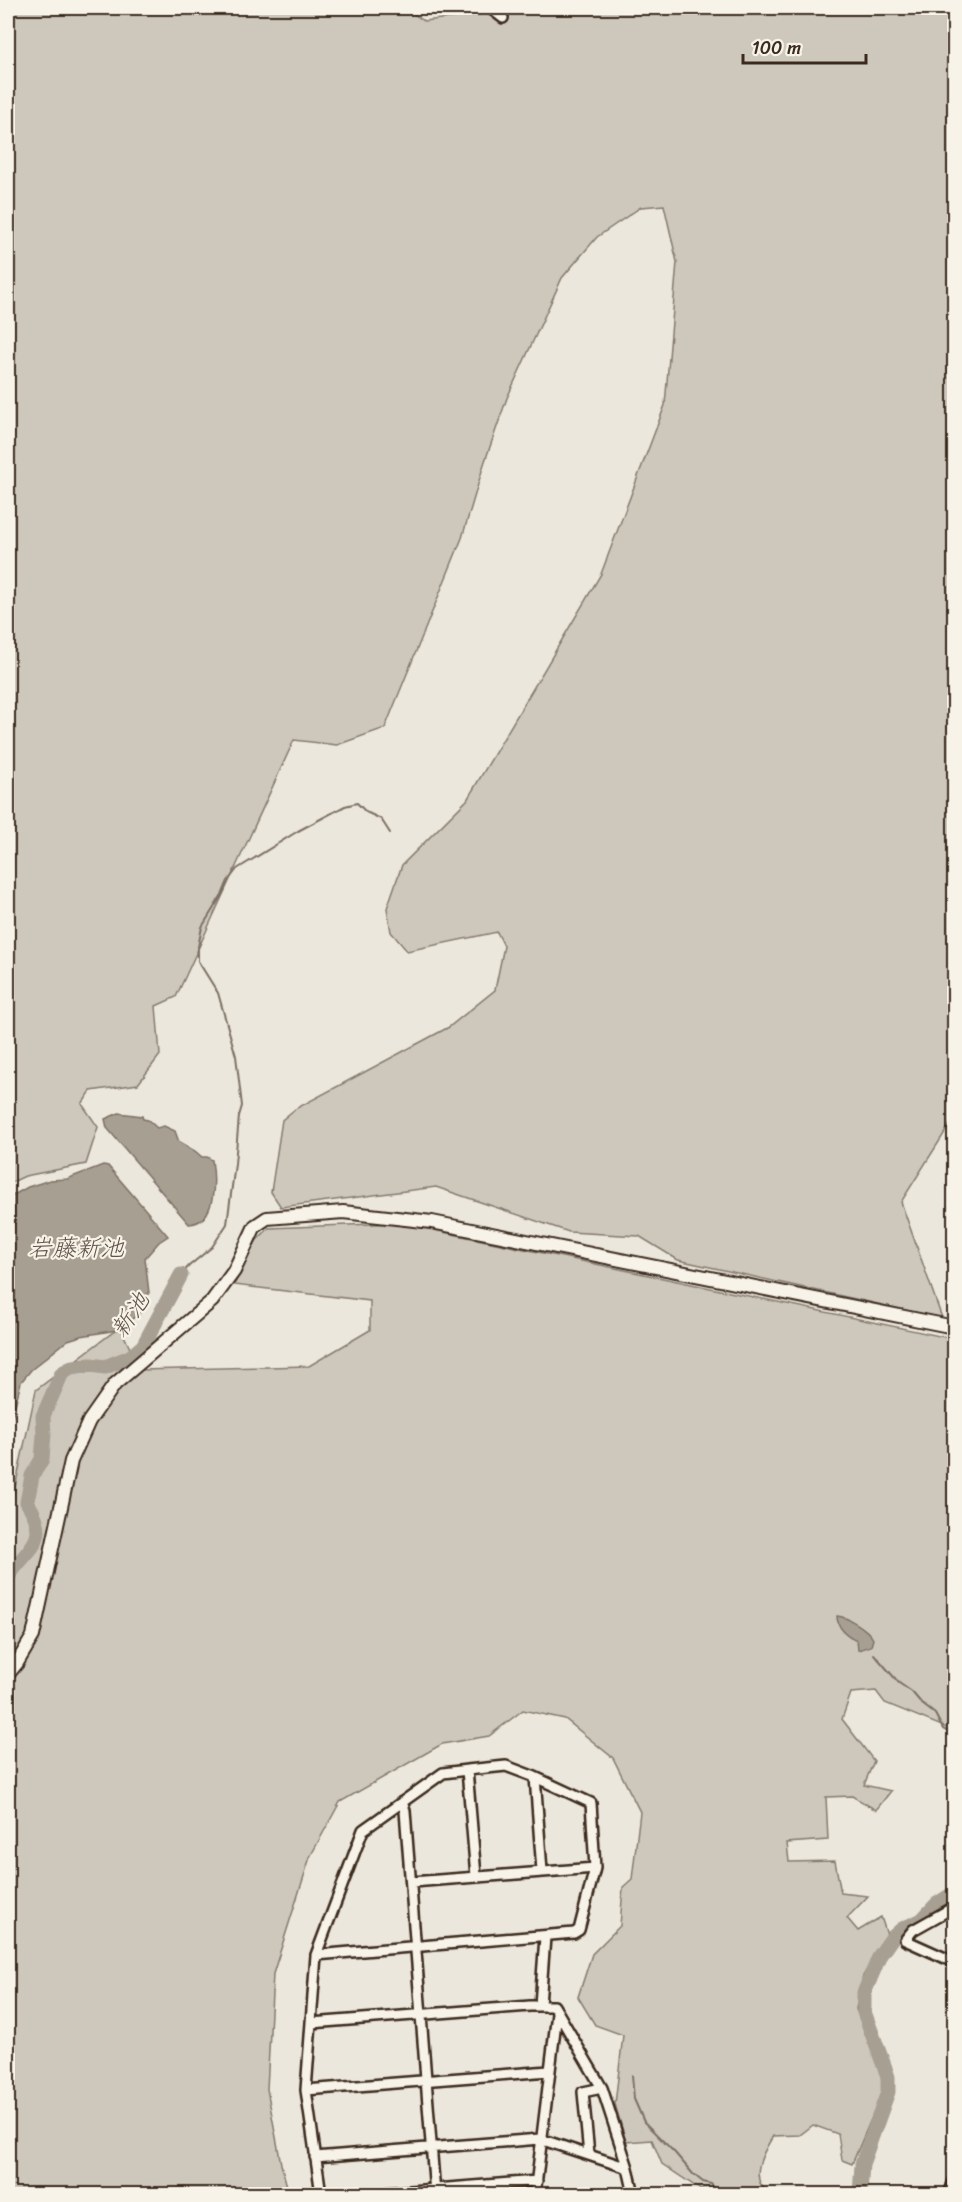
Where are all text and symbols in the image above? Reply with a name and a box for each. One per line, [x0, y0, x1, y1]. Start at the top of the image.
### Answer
scale bar [743, 27, 866, 65]
text: 100 m [752, 32, 801, 64]
water label: 岩藤新池 [28, 1227, 125, 1269]
water label: 新池 [99, 1283, 161, 1347]

